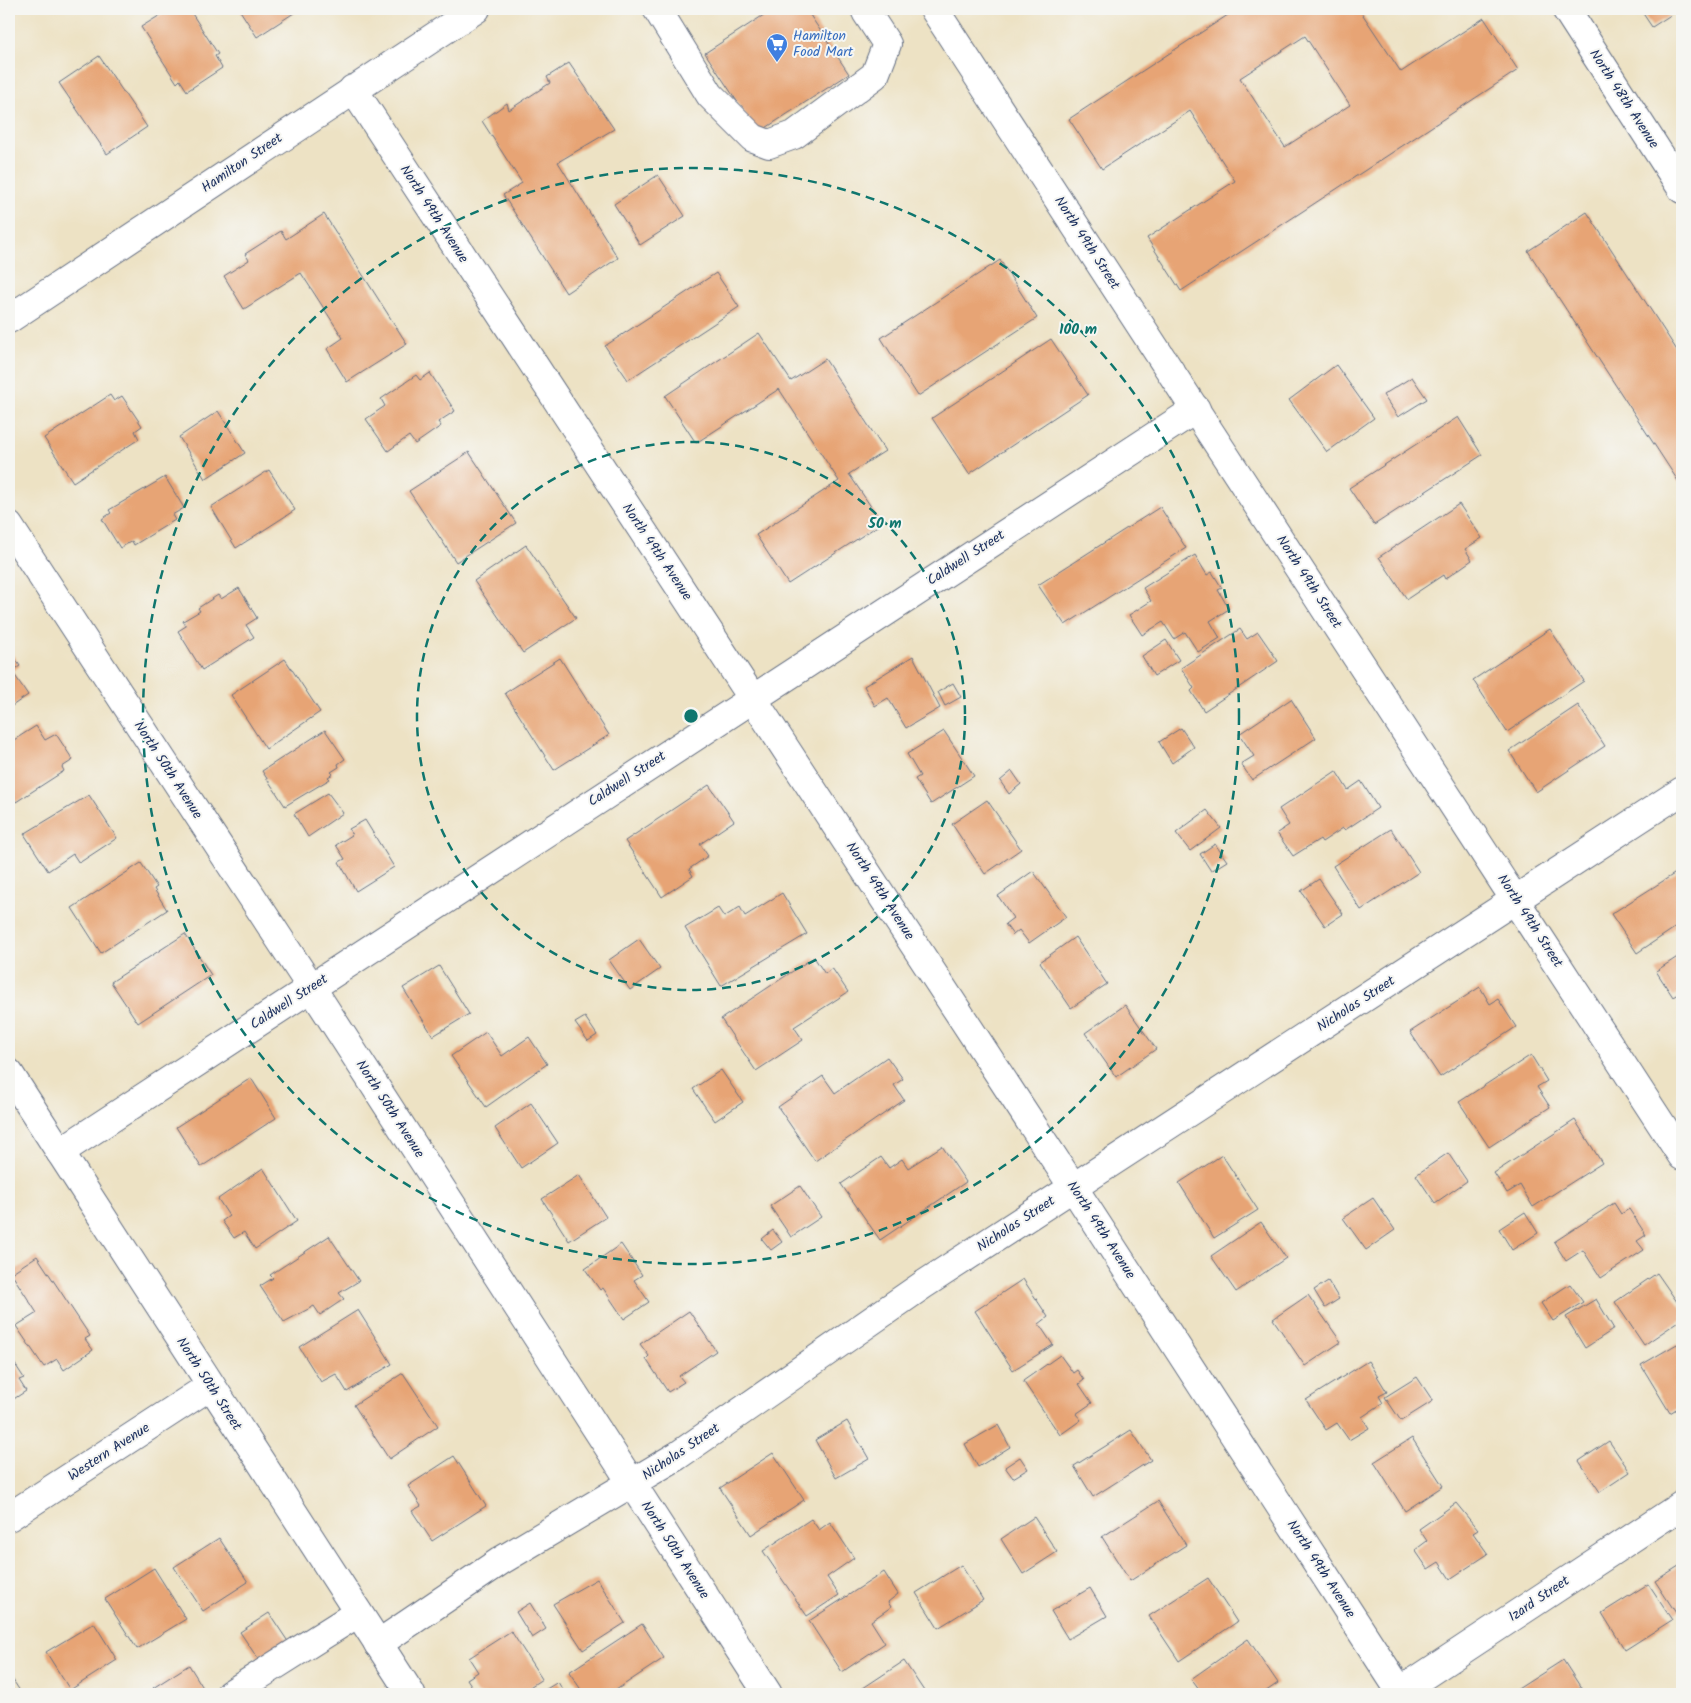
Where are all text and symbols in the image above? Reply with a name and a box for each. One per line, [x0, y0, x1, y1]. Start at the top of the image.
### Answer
place label: Hamilton Food Mart [793, 25, 854, 63]
supermarket icon: Hamilton Food Mart [765, 32, 789, 63]
street label: North 48th Avenue [1583, 45, 1665, 154]
street label: Hamilton Street [197, 127, 288, 198]
street label: North 49th Avenue [394, 160, 474, 268]
street label: North 49th Street [1048, 192, 1126, 295]
text: 100 m [1059, 318, 1097, 342]
street label: North 49th Avenue [616, 499, 698, 606]
text: 50 m [867, 512, 902, 536]
street label: Caldwell Street [923, 524, 1010, 591]
street label: North 49th Street [1270, 531, 1348, 634]
centre of rings [682, 707, 700, 725]
street label: North 50th Avenue [128, 717, 208, 824]
street label: Caldwell Street [584, 745, 671, 812]
street label: North 49th Avenue [840, 837, 920, 945]
street label: North 49th Street [1491, 870, 1569, 973]
street label: Caldwell Street [246, 968, 333, 1035]
street label: Nicholas Street [1312, 970, 1400, 1038]
street label: North 50th Avenue [350, 1056, 430, 1163]
street label: North 49th Avenue [1061, 1176, 1141, 1284]
street label: Nicholas Street [972, 1190, 1060, 1258]
street label: North 50th Street [170, 1333, 248, 1436]
street label: Western Avenue [64, 1417, 155, 1487]
street label: Nicholas Street [638, 1417, 725, 1486]
street label: North 50th Avenue [635, 1497, 715, 1604]
street label: North 49th Avenue [1281, 1515, 1361, 1623]
street label: Izard Street [1504, 1570, 1575, 1628]

